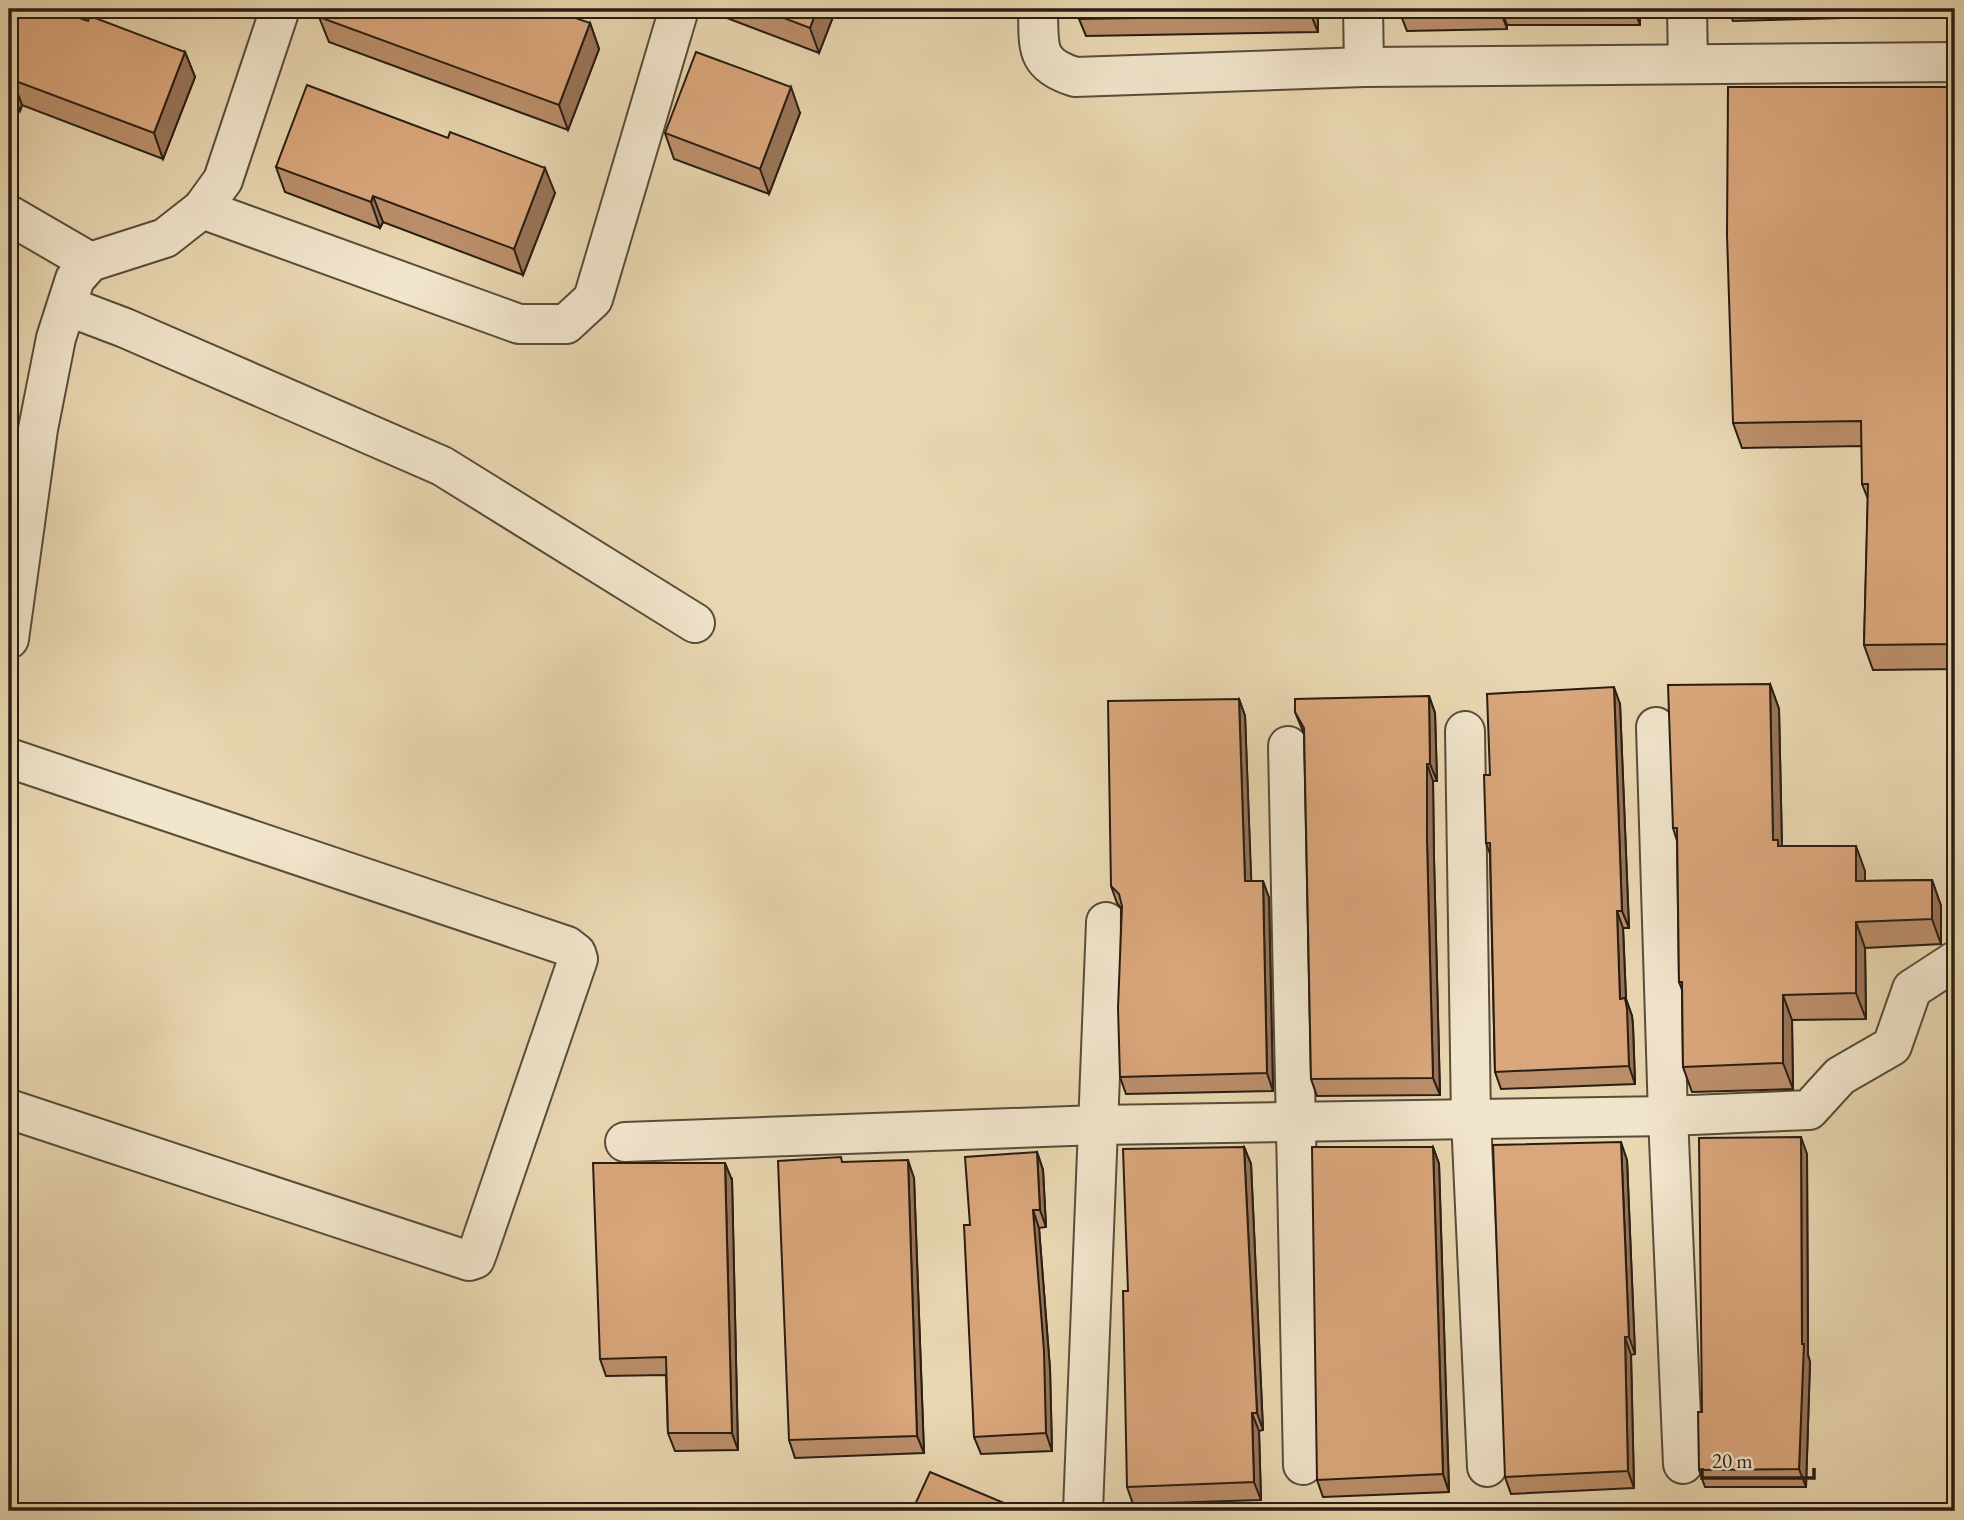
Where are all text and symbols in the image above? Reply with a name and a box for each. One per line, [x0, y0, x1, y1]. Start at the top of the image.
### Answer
scale bar [1702, 1436, 1814, 1480]
text: 20 m [1712, 1447, 1753, 1474]

